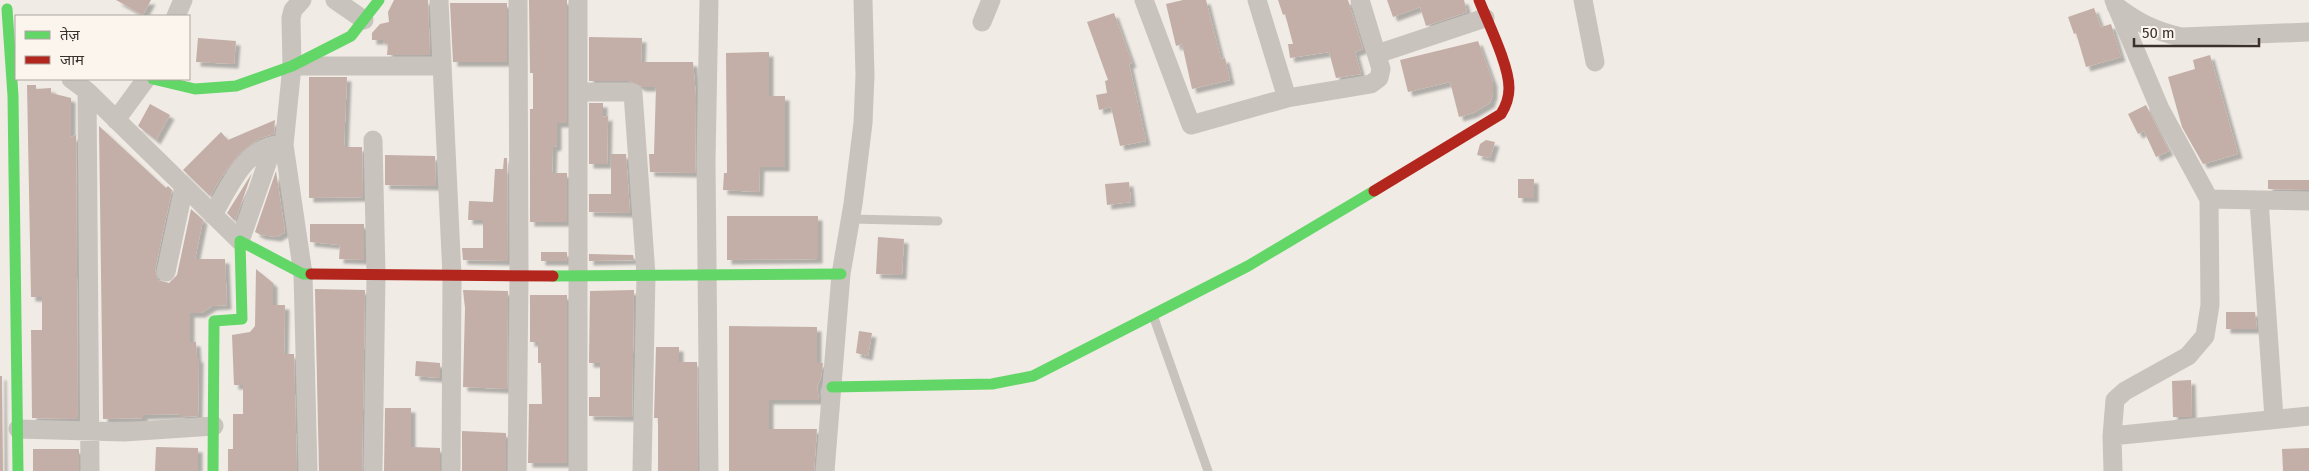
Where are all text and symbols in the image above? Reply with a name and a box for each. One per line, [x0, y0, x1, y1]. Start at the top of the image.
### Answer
legend [15, 15, 190, 80]
scale bar [2134, 15, 2259, 47]
text: 50 m [2142, 24, 2175, 42]
text: तेज़ [60, 26, 81, 44]
text: जाम [60, 51, 85, 69]

